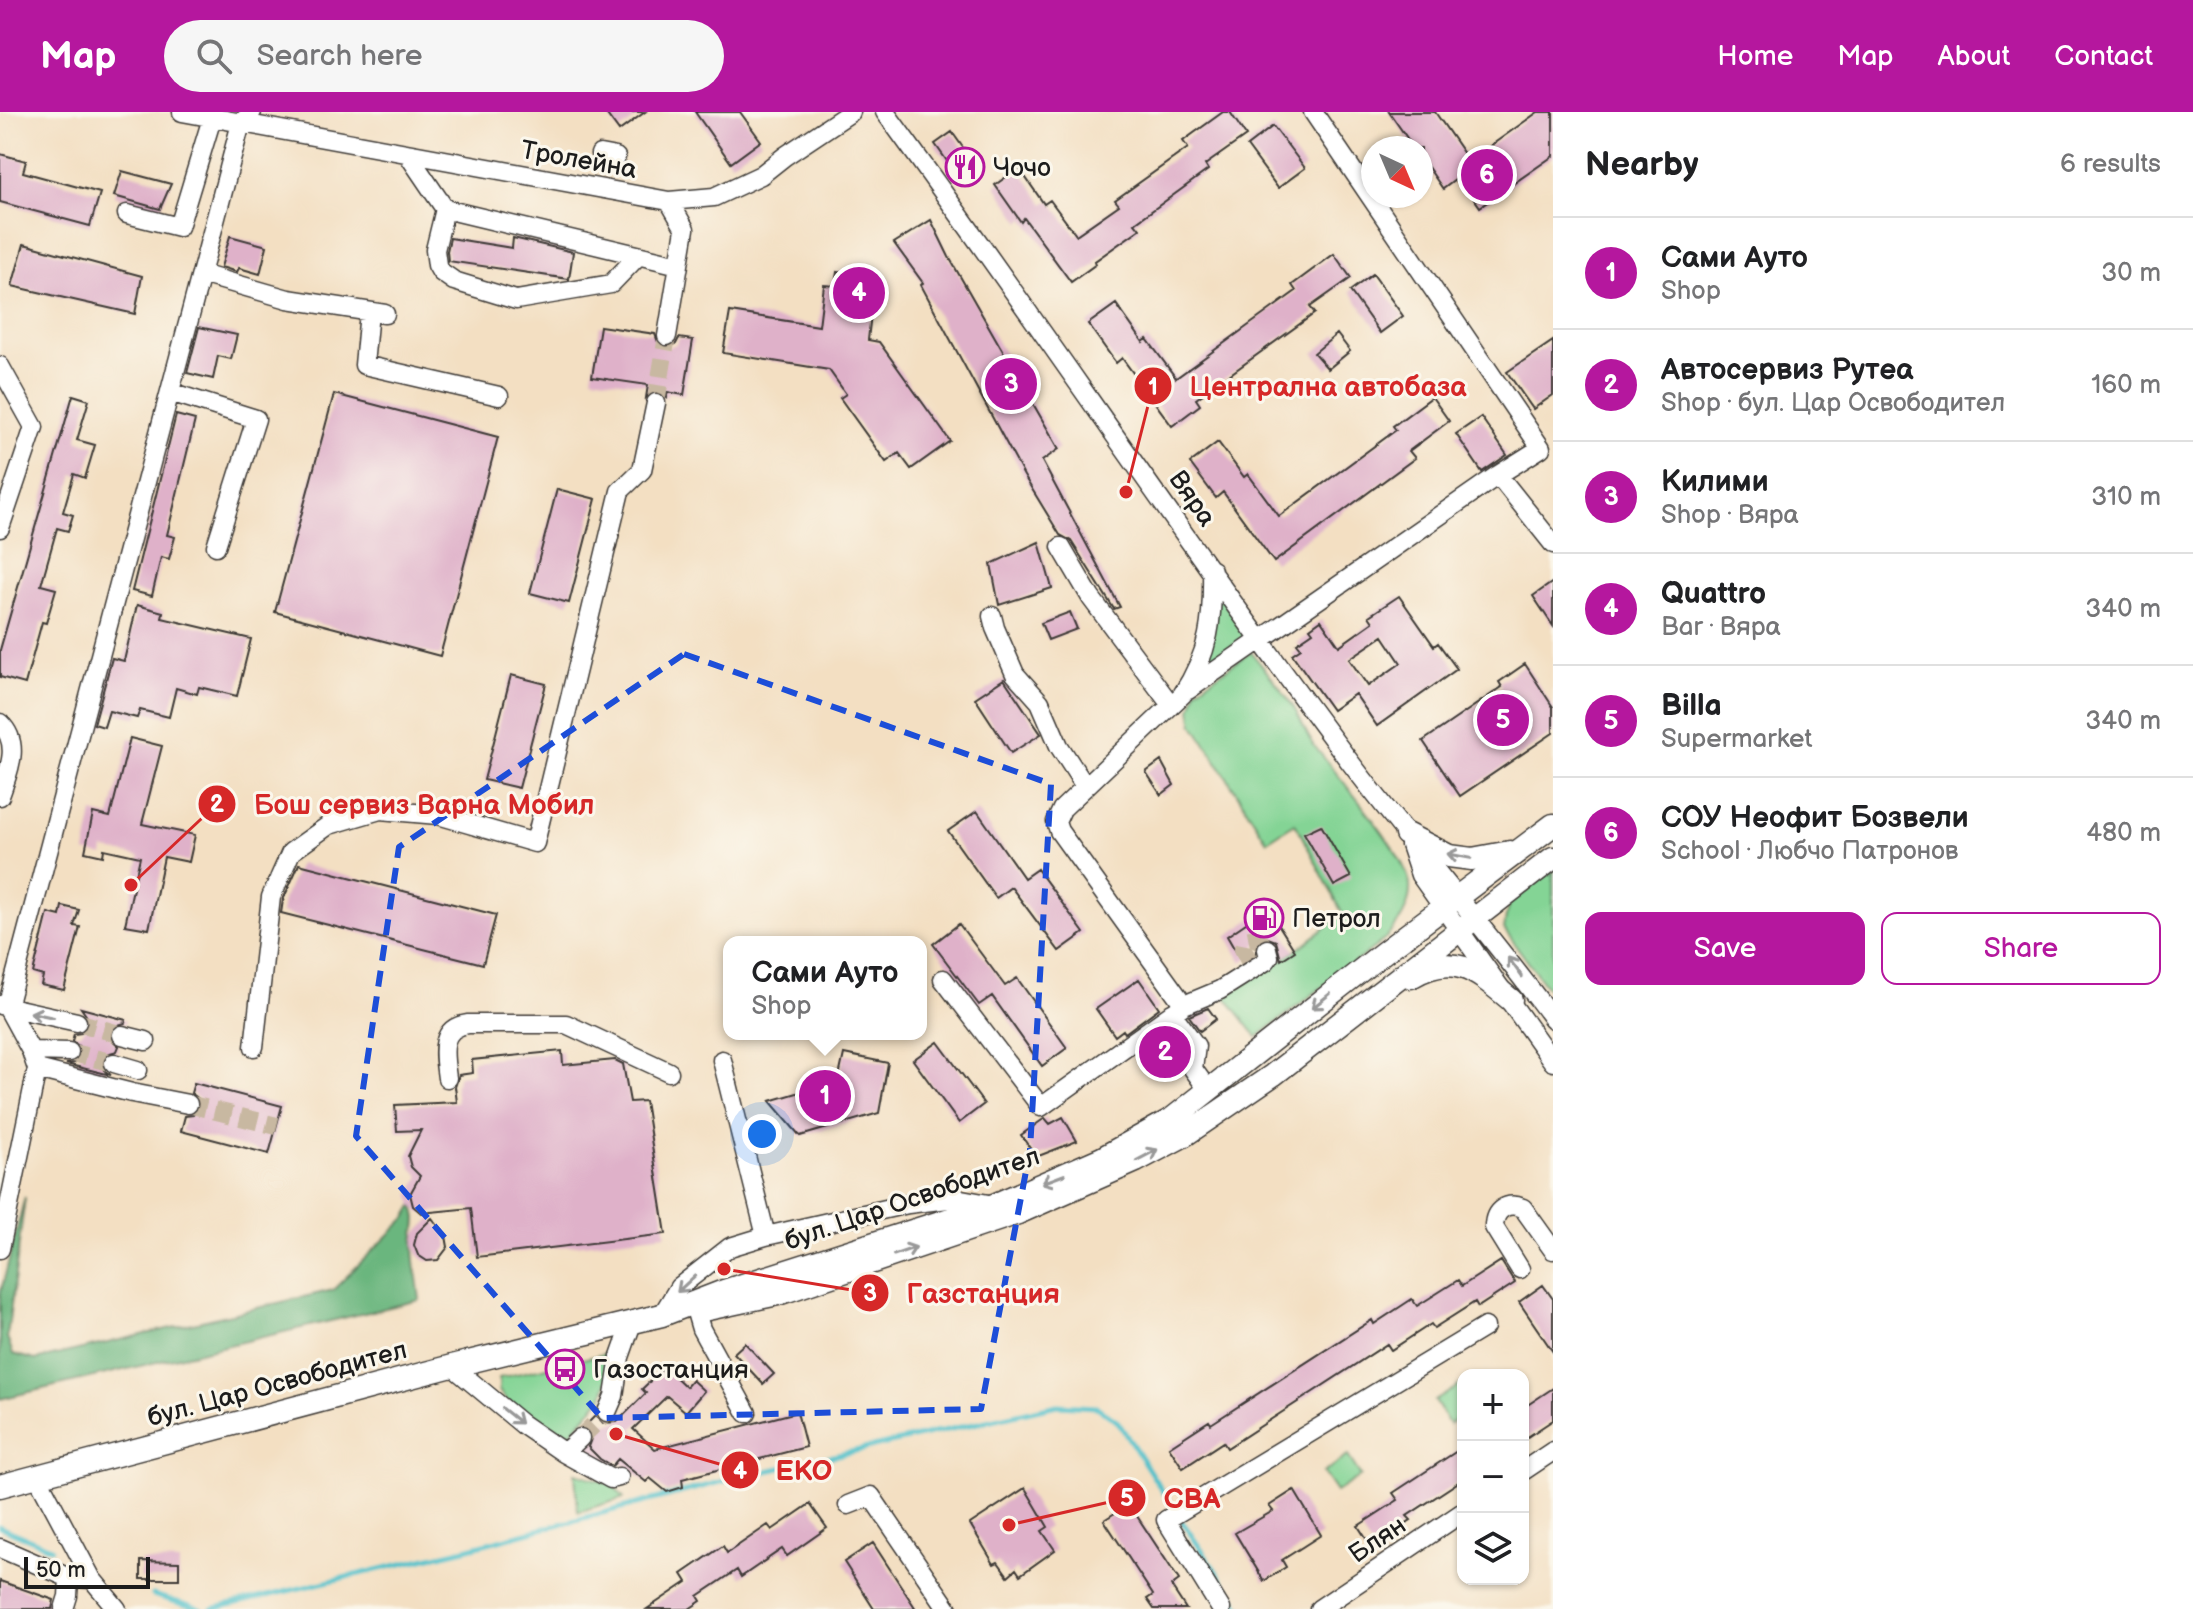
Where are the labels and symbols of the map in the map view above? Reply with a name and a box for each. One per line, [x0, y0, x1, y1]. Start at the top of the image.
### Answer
street label: Тролейна [518, 135, 639, 186]
north arrow [1361, 136, 1433, 208]
pin: 6 [1461, 145, 1513, 205]
restaurant icon: Чочо [944, 146, 986, 188]
place label: Чочо [993, 153, 1051, 184]
pin: 4 [833, 263, 885, 323]
pin: 3 [985, 354, 1037, 414]
callout: Централна автобаза [1133, 360, 1482, 412]
text: Централна автобаза [1189, 371, 1467, 404]
text: 1 [1148, 373, 1158, 402]
street label: Вяра [1162, 465, 1222, 533]
pin: 5 [1477, 690, 1529, 750]
callout: Бош сервиз Варна Мобил [197, 778, 610, 830]
text: Бош сервиз Варна Мобил [254, 789, 594, 822]
text: 2 [210, 790, 225, 819]
one-way arrow [1446, 848, 1472, 863]
fuel station icon: Петрол [1243, 897, 1285, 939]
place label: Петрол [1292, 904, 1381, 935]
one-way arrow [1506, 956, 1523, 978]
one-way arrow [1311, 992, 1332, 1009]
one-way arrow [29, 1007, 55, 1022]
pin: 2 [1139, 1022, 1191, 1082]
pin: 1 [799, 1066, 851, 1126]
your location [742, 1114, 782, 1154]
street label: бул. Цар Освободител [781, 1141, 1044, 1258]
one-way arrow [1134, 1147, 1158, 1163]
one-way arrow [1041, 1173, 1066, 1187]
one-way arrow [893, 1243, 918, 1258]
callout: Газстанция [850, 1267, 1075, 1319]
one-way arrow [676, 1274, 696, 1293]
text: Газстанция [906, 1278, 1060, 1311]
text: 3 [863, 1279, 877, 1308]
street label: бул. Цар Освободител [144, 1335, 411, 1434]
bus stop icon: Газoстанция [544, 1348, 586, 1390]
place label: Газoстанция [593, 1355, 749, 1386]
one-way arrow [501, 1407, 522, 1425]
callout: EKO [720, 1444, 849, 1496]
text: EKO [776, 1455, 832, 1488]
text: 4 [733, 1457, 747, 1486]
callout: CBA [1107, 1472, 1236, 1524]
text: CBA [1164, 1483, 1221, 1516]
text: 5 [1120, 1484, 1134, 1513]
street label: Блян [1343, 1510, 1412, 1570]
scale bar [24, 1553, 150, 1589]

